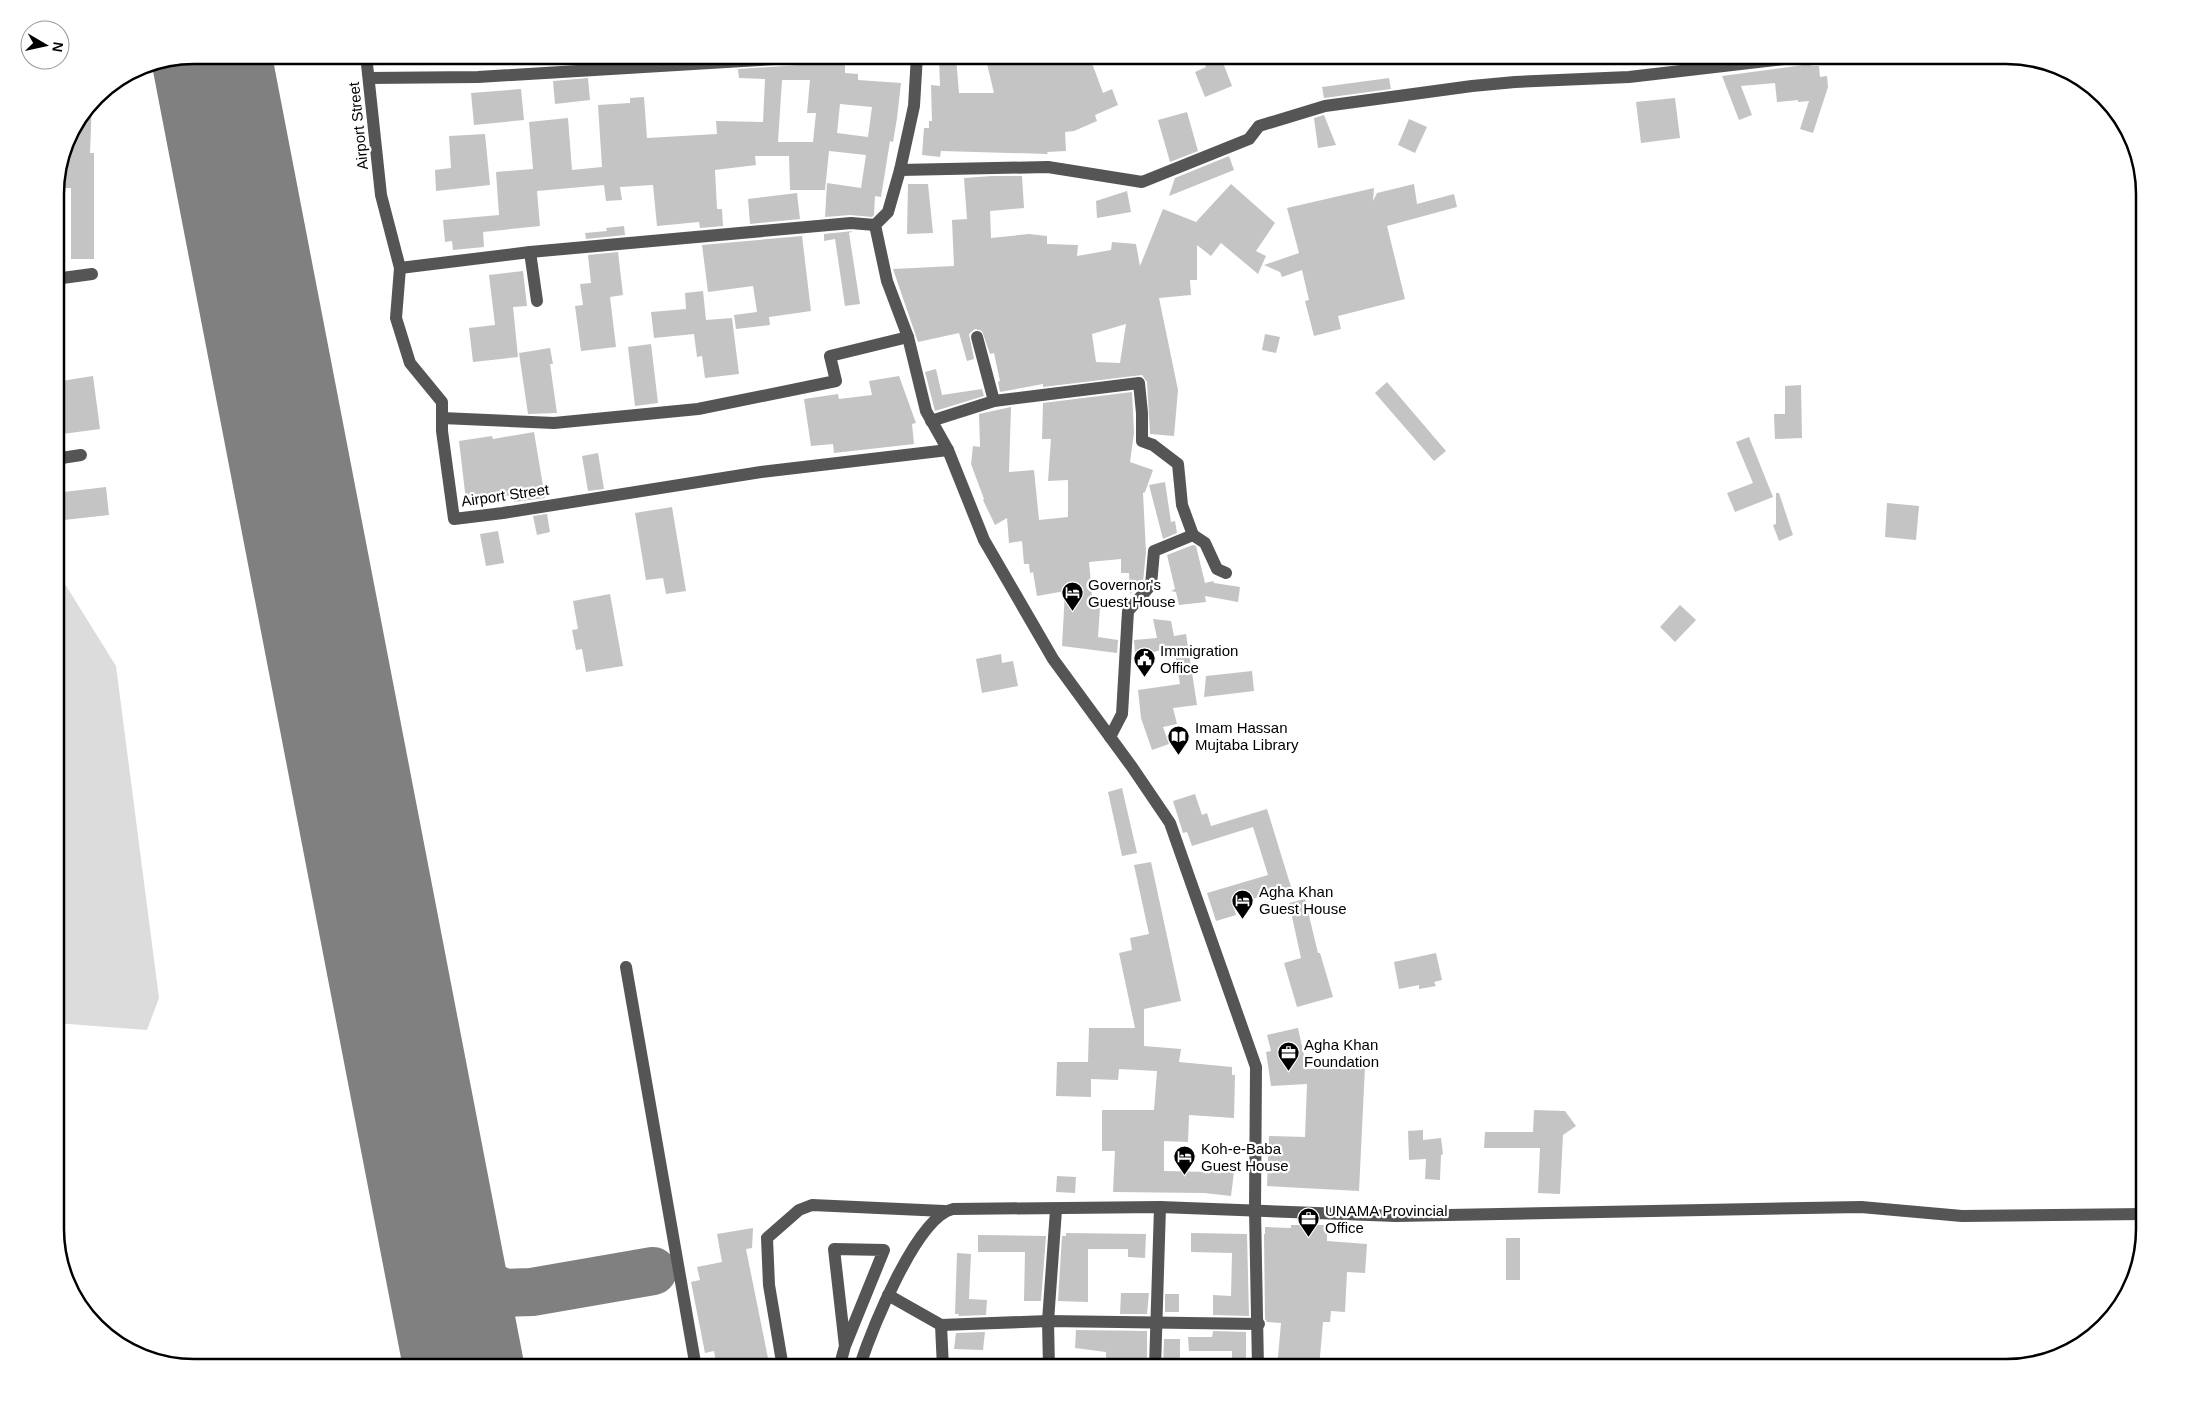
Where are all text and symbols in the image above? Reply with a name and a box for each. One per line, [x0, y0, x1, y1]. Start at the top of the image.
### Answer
north arrow [20, 20, 70, 70]
text: N [49, 41, 67, 53]
street label: Airport Street [345, 80, 371, 171]
street label: Airport Street [460, 480, 551, 510]
place label: Governor's Guest House [1088, 576, 1176, 610]
hotel icon: Governor's Guest House [1060, 581, 1084, 612]
place label: Immigration Office [1160, 642, 1238, 676]
public building icon: Immigration Office [1132, 647, 1156, 678]
place label: Imam Hassan Mujtaba Library [1195, 719, 1299, 753]
library icon: Imam Hassan Mujtaba Library [1167, 724, 1191, 755]
place label: Agha Khan Guest House [1259, 883, 1347, 917]
hotel icon: Agha Khan Guest House [1231, 888, 1255, 919]
place label: Agha Khan Foundation [1304, 1036, 1379, 1070]
office icon: Agha Khan Foundation [1276, 1041, 1300, 1072]
place label: Koh-e-Baba Guest House [1201, 1140, 1289, 1174]
hotel icon: Koh-e-Baba Guest House [1173, 1145, 1197, 1176]
place label: UNAMA Provincial Office [1325, 1202, 1448, 1236]
office icon: UNAMA Provincial Office [1297, 1207, 1321, 1238]

